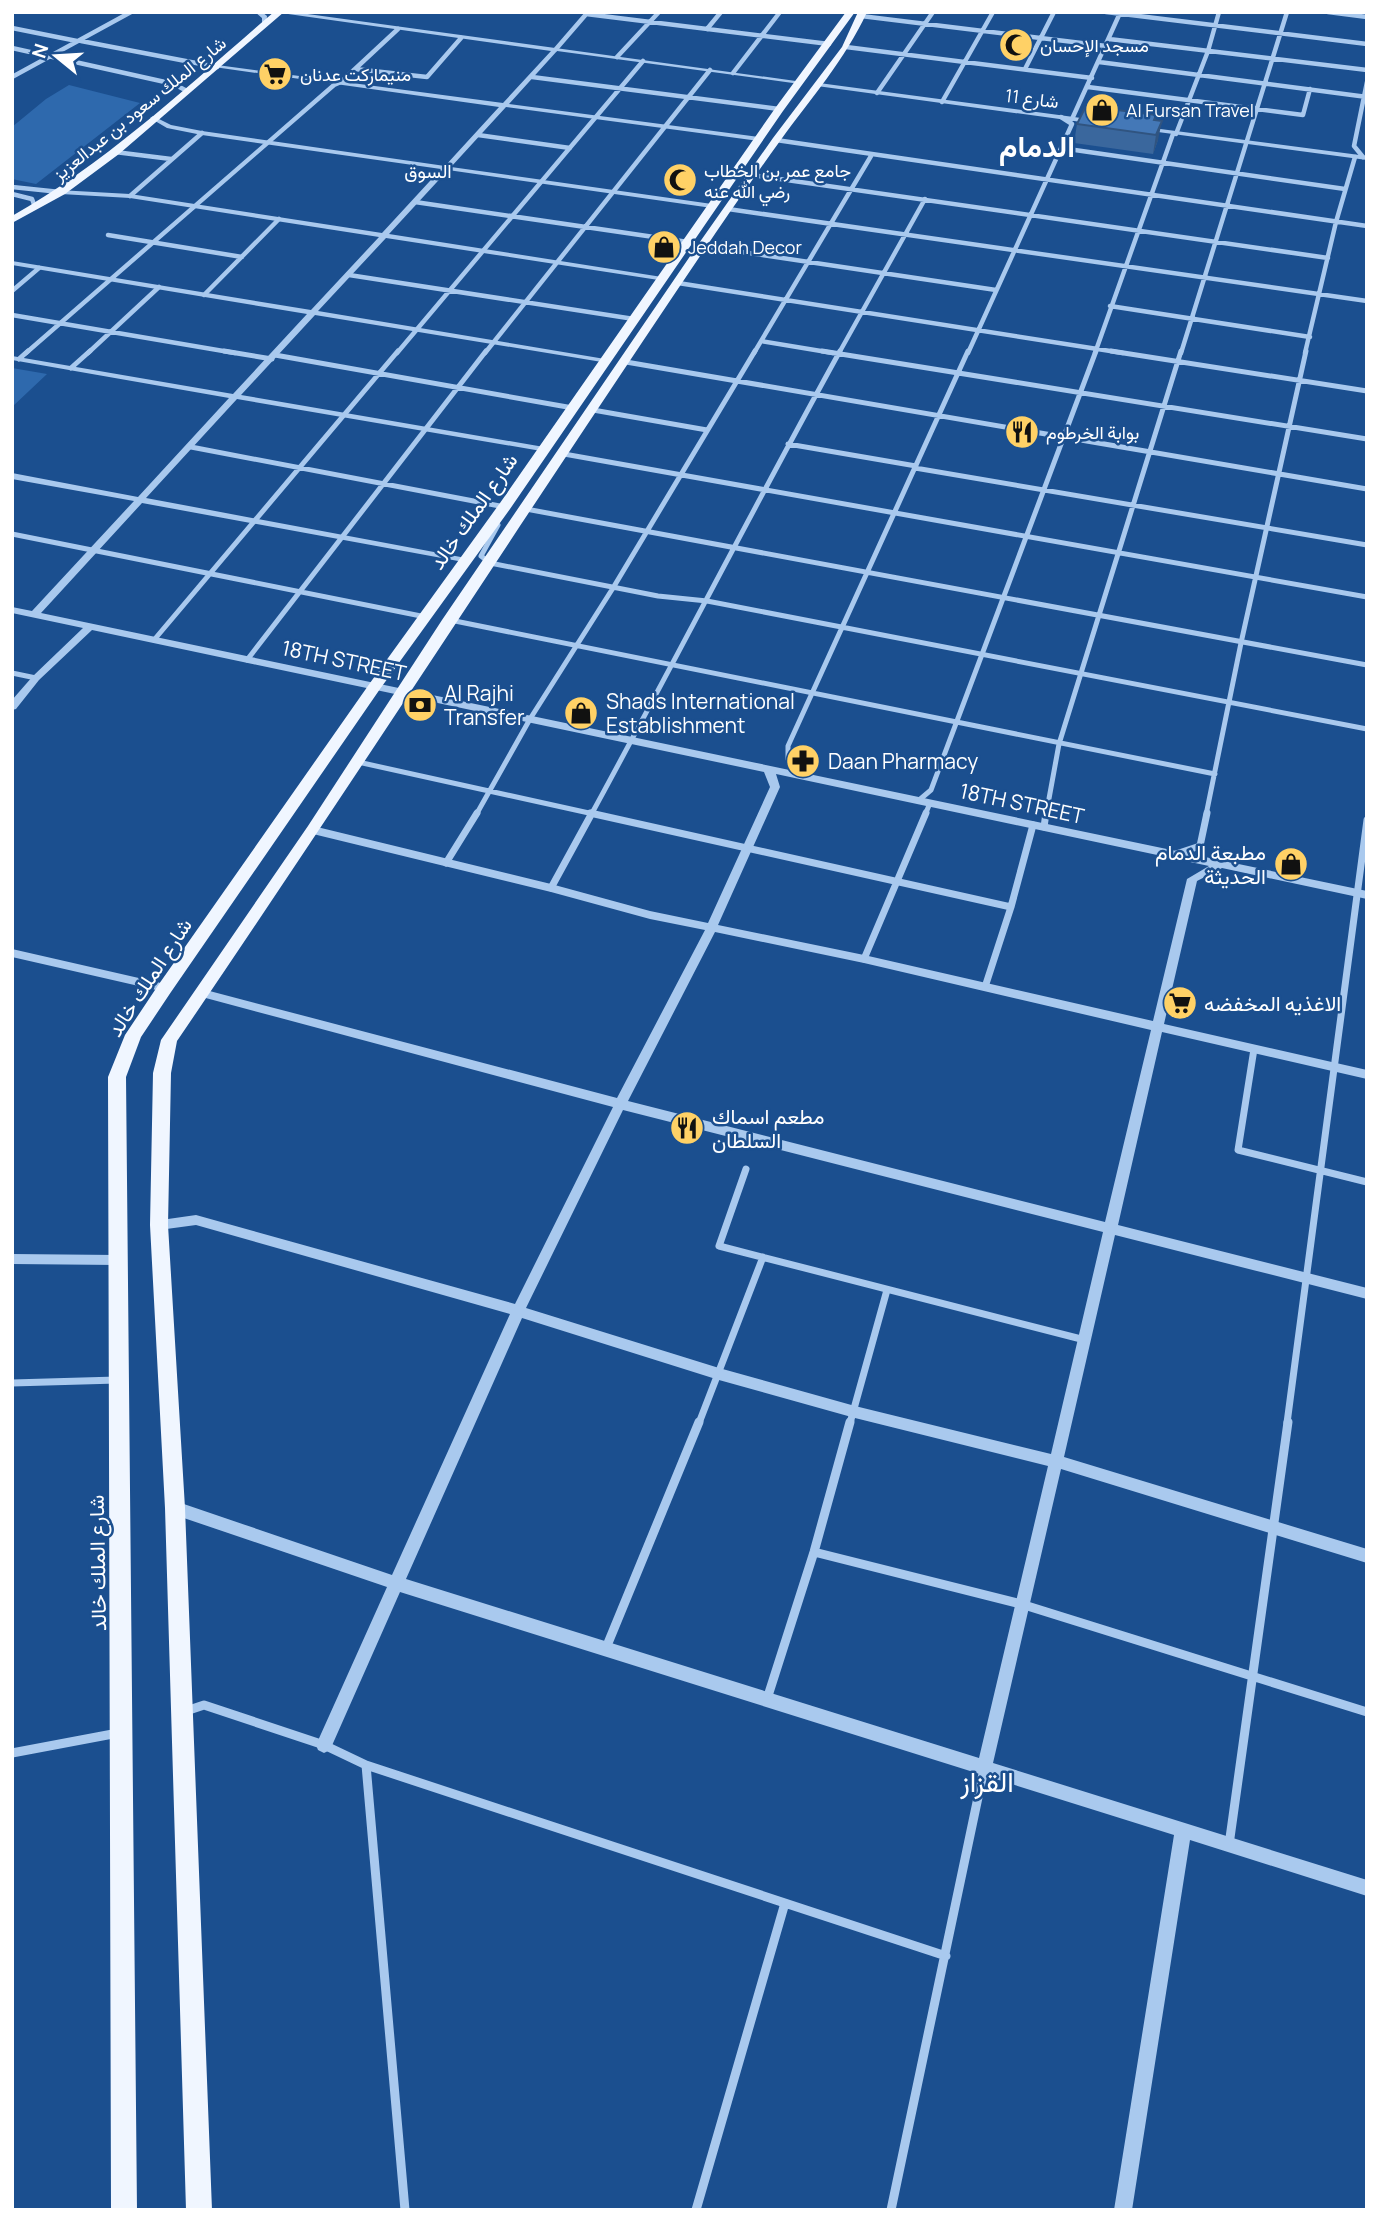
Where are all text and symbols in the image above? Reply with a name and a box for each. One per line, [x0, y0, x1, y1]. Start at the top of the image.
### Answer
north arrow [21, 21, 91, 91]
mosque icon: مسجد الإحسان [997, 26, 1035, 64]
street label: شارع الملك سعود بن عبدالعزيز [46, 30, 231, 187]
place label: مسجد الإحسان [1040, 33, 1149, 58]
text: N [25, 40, 54, 61]
supermarket icon: منيماركت عدنان [256, 55, 294, 93]
place label: منيماركت عدنان [300, 62, 411, 86]
street label: شارع 11 [1004, 83, 1060, 114]
shop icon: Al Fursan Travel [1083, 91, 1121, 129]
place label: Al Fursan Travel [1126, 98, 1254, 122]
district label: الدمام [999, 125, 1075, 166]
district label: السوق [404, 158, 452, 184]
place label: جامع عمر بن الخطاب رضي الله عنه [704, 158, 851, 207]
mosque icon: جامع عمر بن الخطاب رضي الله عنه [661, 161, 699, 199]
shop icon: Jeddah Decor [645, 228, 683, 266]
place label: Jeddah Decor [688, 235, 802, 259]
restaurant icon: بوابة الخرطوم [1003, 413, 1041, 451]
place label: بوابة الخرطوم [1046, 420, 1139, 445]
street label: شارع الملك خالد [422, 447, 524, 575]
street label: 18TH STREET [279, 633, 409, 687]
place label: Al Rajhi Transfer [444, 679, 525, 731]
bank icon: Al Rajhi Transfer [401, 686, 439, 724]
place label: Shads International Establishment [606, 687, 795, 739]
shop icon: Shads International Establishment [562, 694, 600, 732]
pharmacy icon: Daan Pharmacy [784, 742, 822, 780]
place label: Daan Pharmacy [828, 747, 978, 775]
street label: 18TH STREET [957, 776, 1087, 830]
place label: مطبعة الدمام الحديثة [1155, 838, 1266, 890]
shop icon: مطبعة الدمام الحديثة [1272, 845, 1310, 883]
street label: شارع الملك خالد [100, 912, 199, 1042]
supermarket icon: الاغذيه المخفضه [1161, 984, 1199, 1022]
place label: الاغذيه المخفضه [1204, 989, 1341, 1017]
place label: مطعم اسماك السلطان [712, 1102, 824, 1154]
restaurant icon: مطعم اسماك السلطان [668, 1109, 706, 1147]
street label: شارع الملك خالد [82, 1495, 113, 1631]
district label: القزاز [959, 1762, 1014, 1800]

